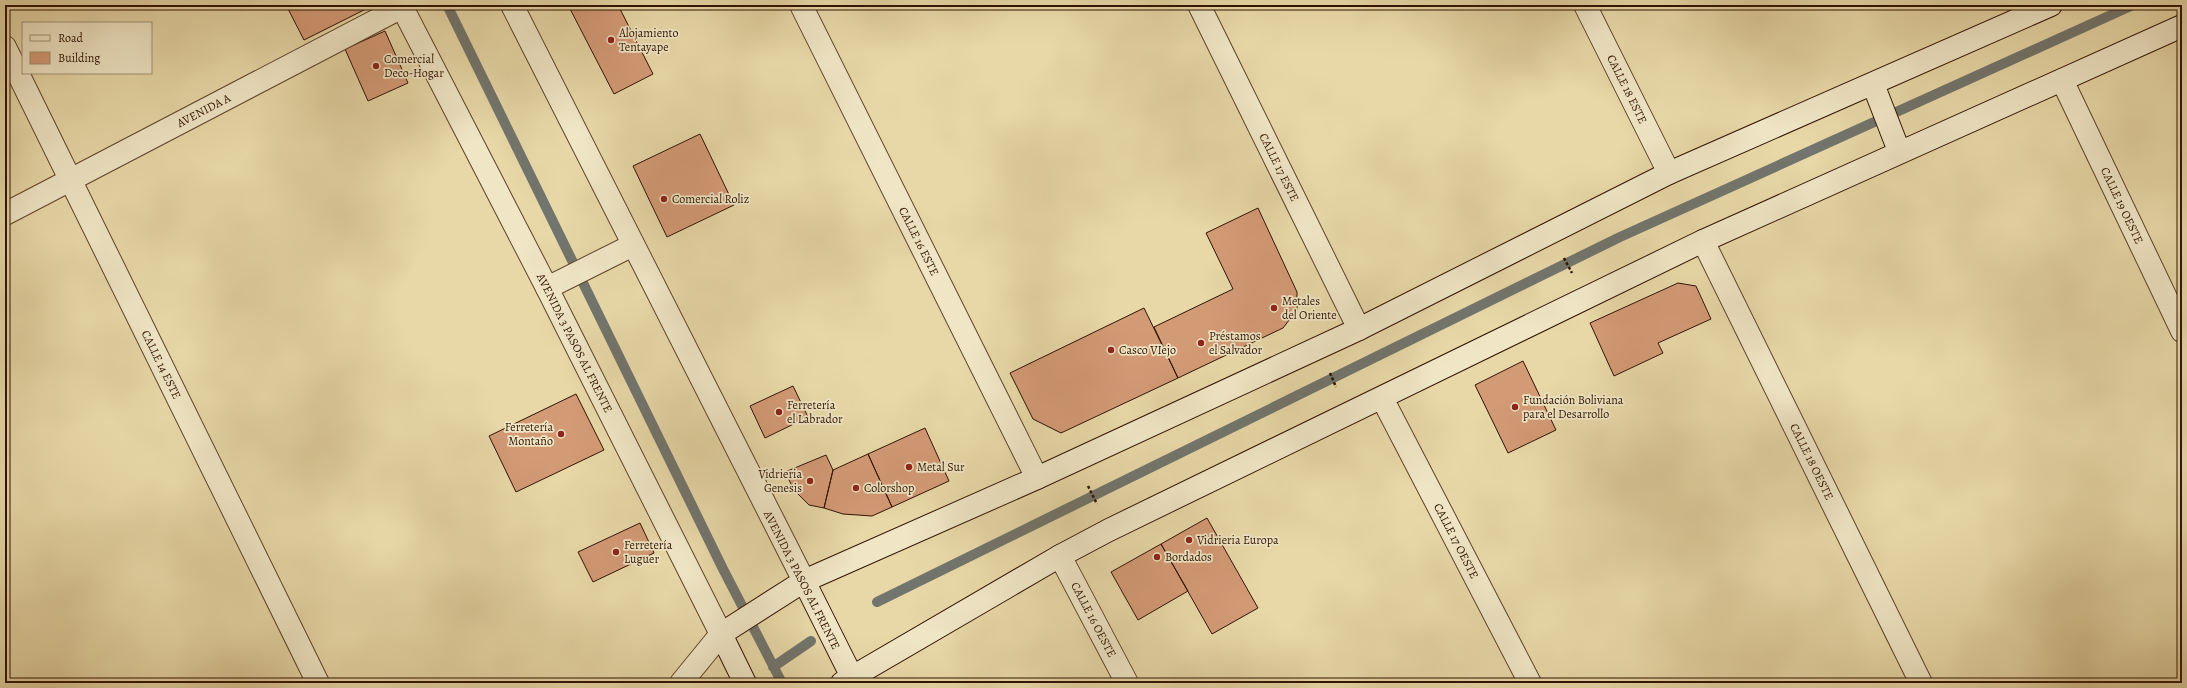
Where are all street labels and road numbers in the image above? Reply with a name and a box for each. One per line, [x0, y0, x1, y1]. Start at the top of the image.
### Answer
street label: CALLE 18 ESTE [1603, 52, 1651, 126]
street label: AVENIDA A [173, 89, 234, 132]
street label: CALLE 17 ESTE [1255, 130, 1303, 204]
street label: CALLE 19 OESTE [2097, 164, 2147, 246]
street label: CALLE 16 ESTE [895, 204, 943, 278]
street label: AVENIDA 3 PASOS AL FRENTE [532, 270, 616, 415]
street label: CALLE 14 ESTE [138, 328, 185, 402]
street label: CALLE 18 OESTE [1786, 421, 1837, 503]
street label: CALLE 17 OESTE [1430, 500, 1482, 581]
street label: AVENIDA 3 PASOS AL FRENTE [760, 507, 844, 652]
street label: CALLE 16 OESTE [1067, 579, 1120, 660]

